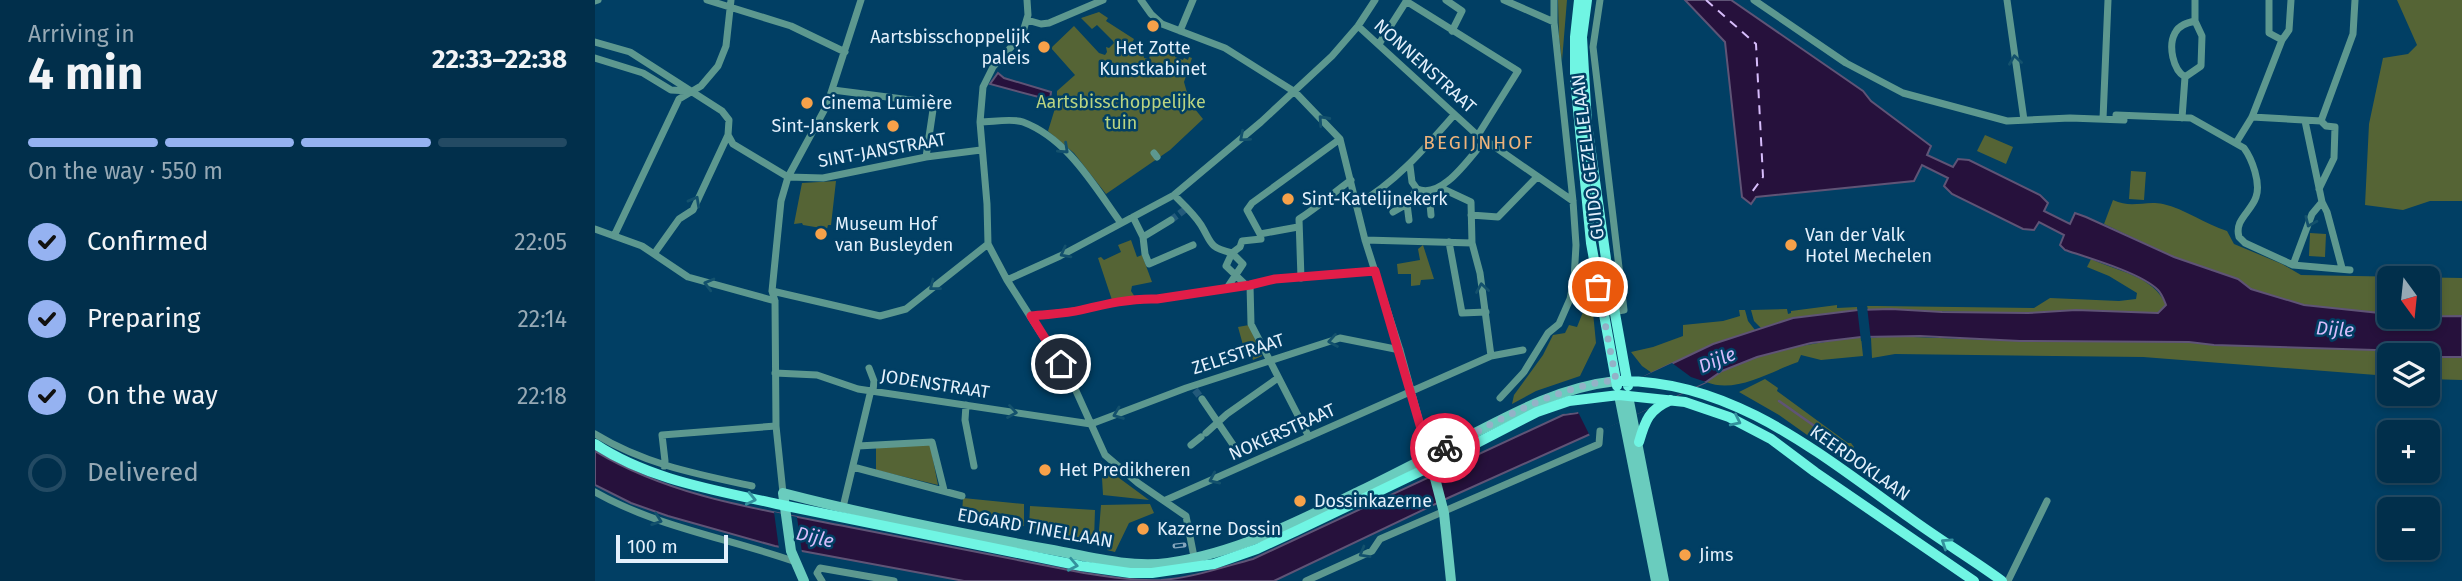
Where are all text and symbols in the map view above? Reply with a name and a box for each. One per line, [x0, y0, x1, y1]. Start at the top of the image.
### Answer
street label: NONNENSTRAAT [1369, 14, 1481, 118]
marker: Het Zotte Kunstkabinet [1145, 18, 1161, 34]
text: Arriving in [28, 20, 135, 48]
place label: Aartsbisschoppelijk paleis [870, 26, 1031, 69]
place label: Het Zotte Kunstkabinet [1099, 37, 1207, 80]
marker: Aartsbisschoppelijk paleis [1036, 39, 1052, 55]
text: 22:33–22:38 [432, 44, 567, 75]
text: 4 min [28, 46, 143, 101]
one-way arrow [2008, 54, 2023, 66]
street label: GUIDO GEZELLELAAN [1567, 73, 1609, 241]
park label: Aartsbisschoppelijke tuin [1036, 91, 1206, 134]
place label: Cinema Lumière [821, 92, 952, 114]
marker: Cinema Lumière [799, 95, 815, 111]
place label: Sint-Janskerk [771, 115, 880, 137]
one-way arrow [1319, 115, 1331, 128]
marker: Sint-Janskerk [885, 118, 901, 134]
street label: SINT-JANSTRAAT [816, 128, 948, 172]
one-way arrow [1239, 129, 1252, 141]
district label: BEGIJNHOF [1423, 131, 1535, 154]
one-way arrow [1056, 141, 1069, 153]
text: On the way · 550 m [28, 157, 223, 185]
place label: Sint-Katelijnekerk [1302, 188, 1448, 210]
marker: Sint-Katelijnekerk [1280, 191, 1296, 207]
one-way arrow [687, 196, 701, 209]
place label: Museum Hof van Busleyden [835, 213, 953, 256]
one-way arrow [2304, 215, 2318, 227]
icon: check [28, 223, 66, 261]
place label: Van der Valk Hotel Mechelen [1805, 224, 1932, 267]
text: Confirmed [87, 226, 208, 257]
marker: Museum Hof van Busleyden [813, 226, 829, 242]
text: 22:05 [514, 228, 567, 256]
marker: Van der Valk Hotel Mechelen [1783, 237, 1799, 253]
one-way arrow [1060, 245, 1072, 259]
pin [1568, 257, 1628, 317]
north arrow [2377, 266, 2439, 329]
map controls [2377, 266, 2440, 560]
icon: bag [1579, 268, 1617, 306]
one-way arrow [703, 277, 715, 292]
one-way arrow [930, 278, 942, 291]
one-way arrow [1475, 282, 1490, 294]
icon: check [28, 300, 66, 338]
text: Preparing [87, 303, 200, 334]
text: 22:14 [517, 305, 567, 333]
water label: Dijle [2315, 316, 2355, 342]
street label: ZELESTRAAT [1189, 328, 1288, 379]
one-way arrow [1327, 333, 1339, 348]
pin [1031, 334, 1091, 394]
water label: Dijle [1695, 342, 1739, 378]
button: layers [2377, 343, 2440, 406]
icon: home [1042, 345, 1080, 383]
street label: JODENSTRAAT [879, 365, 992, 404]
icon: check [28, 377, 66, 415]
text: On the way [87, 380, 218, 411]
text: 22:18 [517, 382, 567, 410]
street label: NOKERSTRAAT [1225, 398, 1339, 465]
one-way arrow [1006, 404, 1017, 419]
one-way arrow [1112, 406, 1125, 420]
courier [1410, 413, 1480, 483]
one-way arrow [1729, 413, 1741, 427]
street label: KEERDOKLAAN [1806, 420, 1914, 506]
button: + [2377, 420, 2440, 483]
icon: bike [1426, 429, 1464, 467]
text: Delivered [87, 457, 199, 488]
place label: Het Predikheren [1059, 459, 1191, 481]
marker: Het Predikheren [1037, 462, 1053, 478]
one-way arrow [1209, 471, 1221, 485]
place label: Dossinkazerne [1314, 490, 1432, 512]
one-way arrow [745, 491, 757, 506]
marker: Dossinkazerne [1292, 493, 1308, 509]
button: − [2377, 497, 2440, 560]
street label: EDGARD TINELLAAN [956, 503, 1114, 553]
one-way arrow [651, 511, 663, 525]
place label: Kazerne Dossin [1157, 518, 1281, 540]
marker: Kazerne Dossin [1135, 521, 1151, 537]
water label: Dijle [794, 522, 836, 553]
scale bar [616, 532, 728, 564]
text: 100 m [627, 535, 678, 558]
one-way arrow [1941, 539, 1954, 551]
place label: Jims [1699, 544, 1733, 566]
one-way arrow [1359, 545, 1372, 558]
marker: Jims [1677, 547, 1693, 563]
one-way arrow [1067, 556, 1079, 571]

